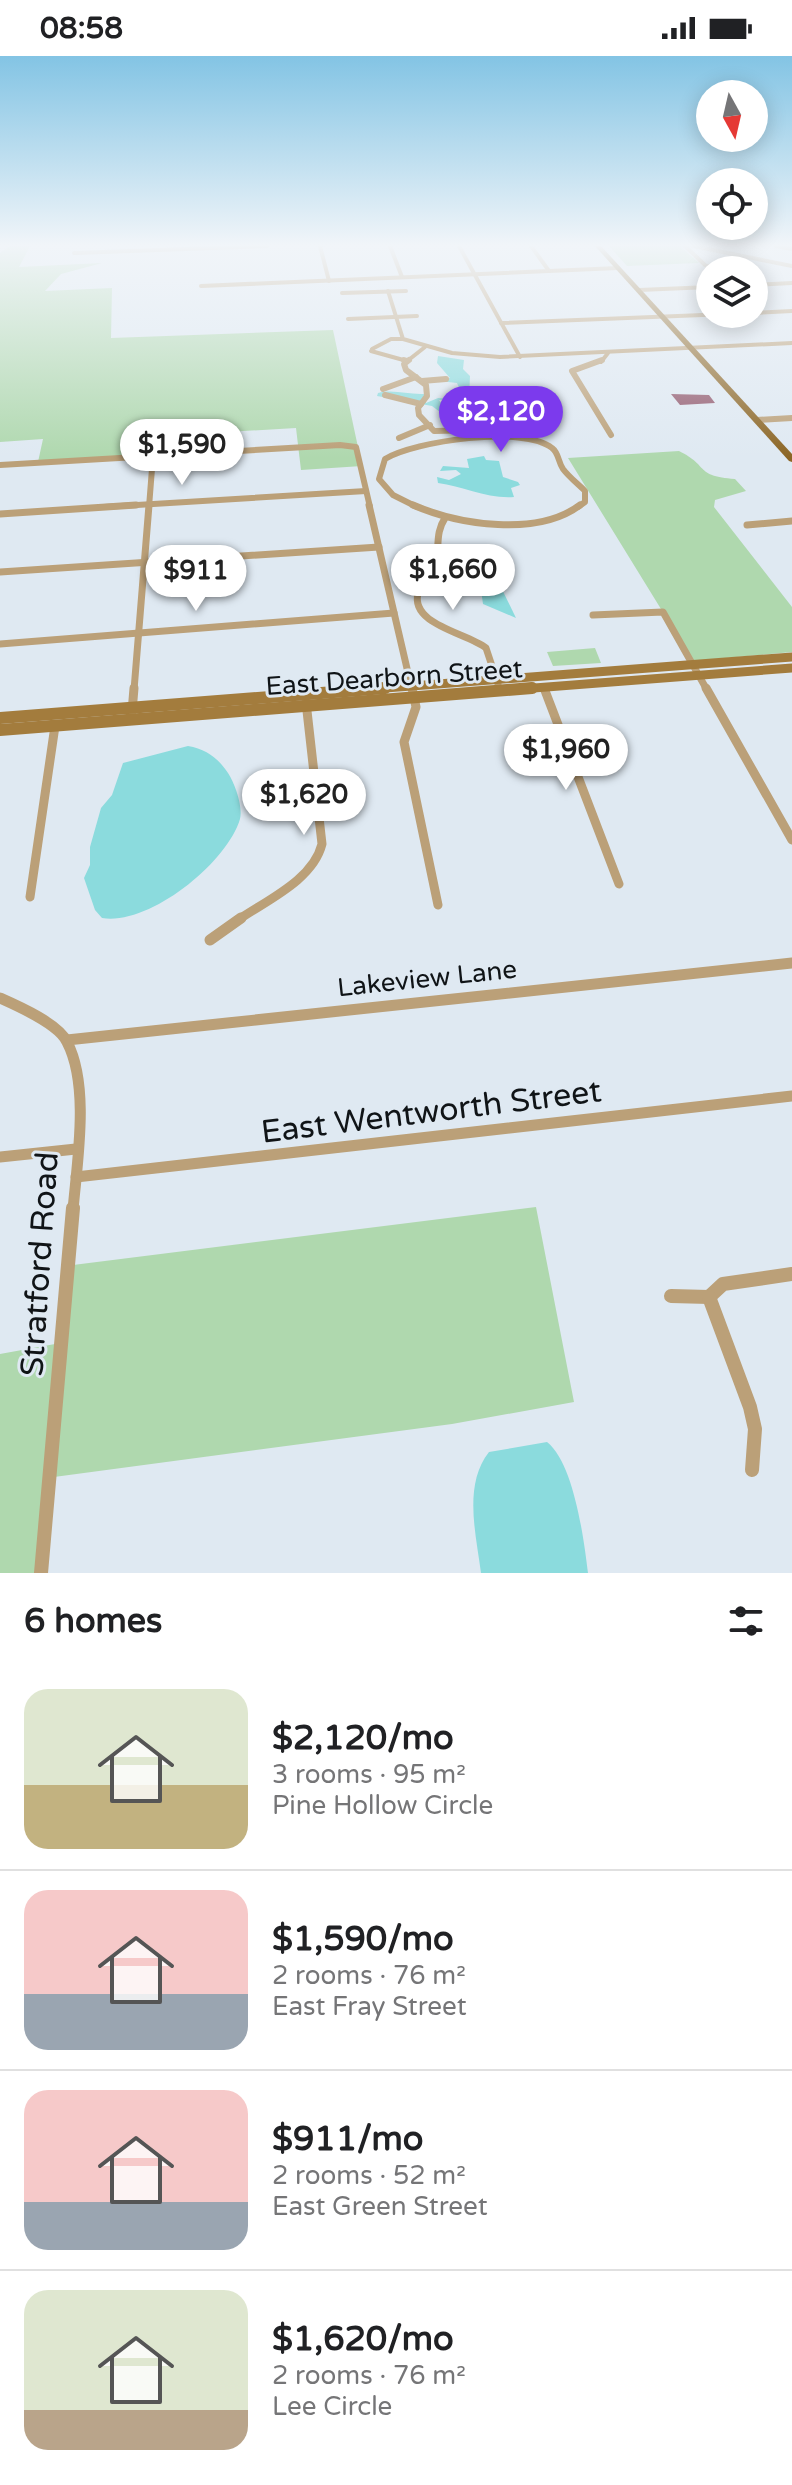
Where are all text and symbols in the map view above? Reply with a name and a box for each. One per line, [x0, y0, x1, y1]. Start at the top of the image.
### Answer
text: 08:58 [40, 10, 123, 47]
north arrow [696, 80, 768, 152]
map controls [696, 80, 768, 328]
button: locate [696, 168, 768, 240]
button: layers [696, 256, 768, 328]
pin: $2,120 [436, 386, 566, 454]
text: $2,120 [457, 396, 545, 427]
pin: $1,590 [117, 419, 247, 487]
text: $1,590 [138, 429, 226, 460]
pin: $1,660 [388, 544, 518, 612]
pin: $911 [149, 545, 243, 613]
text: $1,660 [409, 554, 497, 585]
text: $911 [163, 555, 229, 586]
street label: East Dearborn Street [265, 653, 524, 702]
pin: $1,960 [501, 724, 631, 792]
text: $1,960 [522, 734, 610, 765]
pin: $1,620 [239, 769, 369, 837]
text: $1,620 [260, 779, 348, 810]
street label: Lakeview Lane [336, 954, 518, 1003]
street label: East Wentworth Street [259, 1072, 603, 1152]
street label: Stratford Road [13, 1151, 67, 1378]
icon: filters [724, 1599, 768, 1643]
text: 6 homes [24, 1601, 162, 1642]
text: $2,120/mo [272, 1718, 454, 1759]
icon: home [88, 1721, 184, 1817]
text: 3 rooms · 95 m² [272, 1759, 466, 1790]
text: Pine Hollow Circle [272, 1790, 493, 1821]
text: $1,590/mo [272, 1919, 454, 1960]
icon: home [88, 1922, 184, 2018]
text: 2 rooms · 76 m² [272, 1960, 466, 1991]
text: East Fray Street [272, 1991, 467, 2022]
text: $911/mo [272, 2119, 423, 2160]
icon: home [88, 2122, 184, 2218]
text: 2 rooms · 52 m² [272, 2160, 466, 2191]
text: East Green Street [272, 2191, 488, 2222]
text: $1,620/mo [272, 2319, 454, 2360]
icon: home [88, 2322, 184, 2418]
text: 2 rooms · 76 m² [272, 2360, 466, 2391]
text: Lee Circle [272, 2391, 392, 2422]

